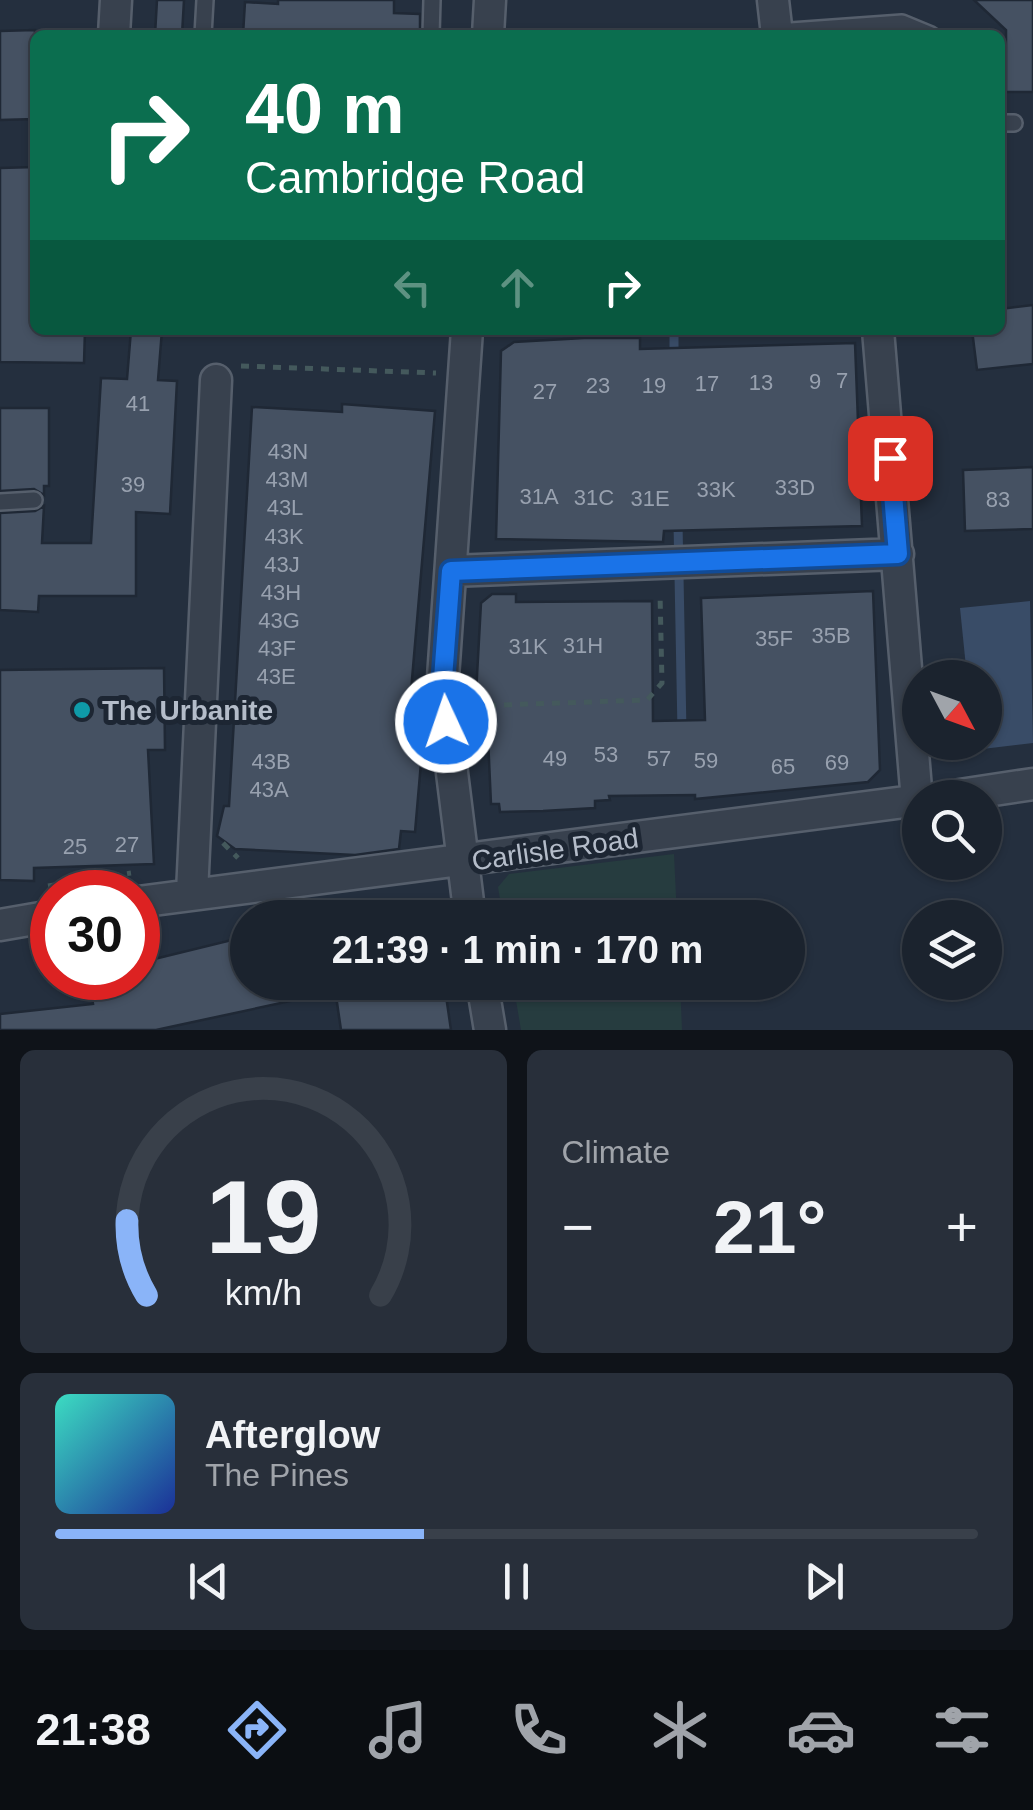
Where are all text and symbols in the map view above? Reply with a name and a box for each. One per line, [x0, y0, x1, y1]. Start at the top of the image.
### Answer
icon: right [80, 70, 210, 200]
text: 40 m [245, 70, 405, 148]
text: Cambridge Road [245, 152, 585, 203]
icon: left [385, 260, 440, 315]
icon: ahead [490, 260, 545, 315]
icon: right [595, 260, 650, 315]
house number: 7 [836, 368, 848, 393]
house number: 9 [809, 369, 821, 394]
house number: 13 [749, 370, 773, 395]
house number: 17 [695, 371, 719, 396]
house number: 23 [586, 373, 610, 398]
house number: 19 [642, 373, 666, 398]
house number: 27 [533, 379, 557, 404]
house number: 41 [126, 391, 150, 416]
pin [848, 416, 933, 501]
icon: arrive [863, 431, 918, 486]
house number: 43N [268, 439, 308, 464]
house number: 43M [266, 467, 308, 492]
house number: 39 [121, 472, 145, 497]
house number: 33D [775, 475, 815, 500]
house number: 33K [696, 477, 736, 502]
house number: 31A [519, 484, 559, 509]
house number: 31C [574, 485, 614, 510]
house number: 31E [630, 486, 670, 511]
house number: 83 [986, 487, 1010, 512]
house number: 43L [267, 495, 303, 520]
house number: 43K [264, 524, 304, 549]
house number: 43J [264, 552, 300, 577]
house number: 43H [261, 580, 301, 605]
house number: 43G [258, 608, 300, 633]
house number: 35B [811, 623, 851, 648]
house number: 35F [755, 626, 793, 651]
house number: 31H [563, 633, 603, 658]
house number: 31K [508, 634, 548, 659]
house number: 43F [258, 636, 296, 661]
north arrow [902, 660, 1002, 760]
map controls [902, 660, 1002, 1000]
house number: 43E [256, 664, 296, 689]
position arrow [394, 670, 498, 774]
place label: The Urbanite [102, 695, 273, 726]
marker: The Urbanite [71, 699, 93, 721]
house number: 53 [594, 742, 618, 767]
house number: 49 [543, 746, 567, 771]
house number: 57 [647, 746, 671, 771]
house number: 59 [694, 748, 718, 773]
house number: 43B [251, 749, 291, 774]
house number: 69 [825, 750, 849, 775]
house number: 65 [771, 754, 795, 779]
house number: 43A [249, 777, 289, 802]
button: search [902, 780, 1002, 880]
street label: Carlisle Road [470, 822, 640, 877]
house number: 27 [115, 832, 139, 857]
house number: 25 [63, 834, 87, 859]
speed limit sign: 30 [30, 870, 160, 1000]
button: layers [902, 900, 1002, 1000]
text: 21:39 · 1 min · 170 m [332, 929, 703, 971]
text: Climate [562, 1134, 670, 1170]
text: 19 [205, 1159, 321, 1275]
text: 21° [713, 1185, 826, 1269]
text: − [562, 1196, 594, 1258]
text: + [946, 1196, 978, 1258]
text: km/h [225, 1273, 302, 1313]
text: Afterglow [205, 1414, 380, 1456]
text: The Pines [205, 1457, 349, 1493]
icon: previous [181, 1554, 236, 1609]
icon: pause [489, 1554, 544, 1609]
icon: next [797, 1554, 852, 1609]
icon: directions [222, 1695, 292, 1765]
icon: music [363, 1695, 433, 1765]
icon: phone [504, 1695, 574, 1765]
icon: climate [645, 1695, 715, 1765]
icon: car [786, 1695, 856, 1765]
icon: filters [927, 1695, 997, 1765]
text: 21:38 [36, 1704, 151, 1755]

